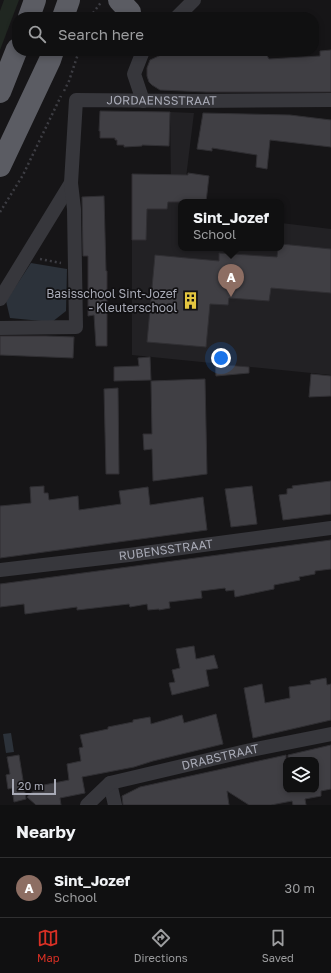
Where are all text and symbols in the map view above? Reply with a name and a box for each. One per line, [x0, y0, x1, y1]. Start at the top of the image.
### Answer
search box [12, 12, 319, 56]
icon: search [26, 23, 48, 45]
text: Search here [58, 25, 144, 43]
street label: JORDAENSSTRAAT [107, 92, 217, 108]
popup [178, 199, 284, 251]
text: Sint_Jozef [193, 208, 269, 226]
text: School [193, 226, 236, 242]
pin: A [218, 264, 244, 297]
place label: Basisschool Sint-Jozef - Kleuterschool [46, 286, 178, 315]
building icon: Basisschool Sint-Jozef - Kleuterschool [180, 291, 200, 311]
your location [211, 348, 231, 368]
street label: RUBENSSTRAAT [118, 536, 214, 563]
street label: DRABSTRAAT [180, 741, 260, 773]
map controls [283, 757, 319, 793]
button: layers [283, 757, 319, 793]
scale bar [12, 777, 56, 796]
text: 20 m [18, 779, 44, 792]
text: Nearby [16, 821, 76, 842]
text: Sint_Jozef [54, 871, 130, 889]
text: A [24, 880, 34, 896]
text: 30 m [285, 880, 315, 896]
text: School [54, 889, 97, 905]
tab: Map [37, 927, 60, 964]
tab: Directions [134, 927, 188, 964]
tab: Saved [262, 927, 294, 964]

